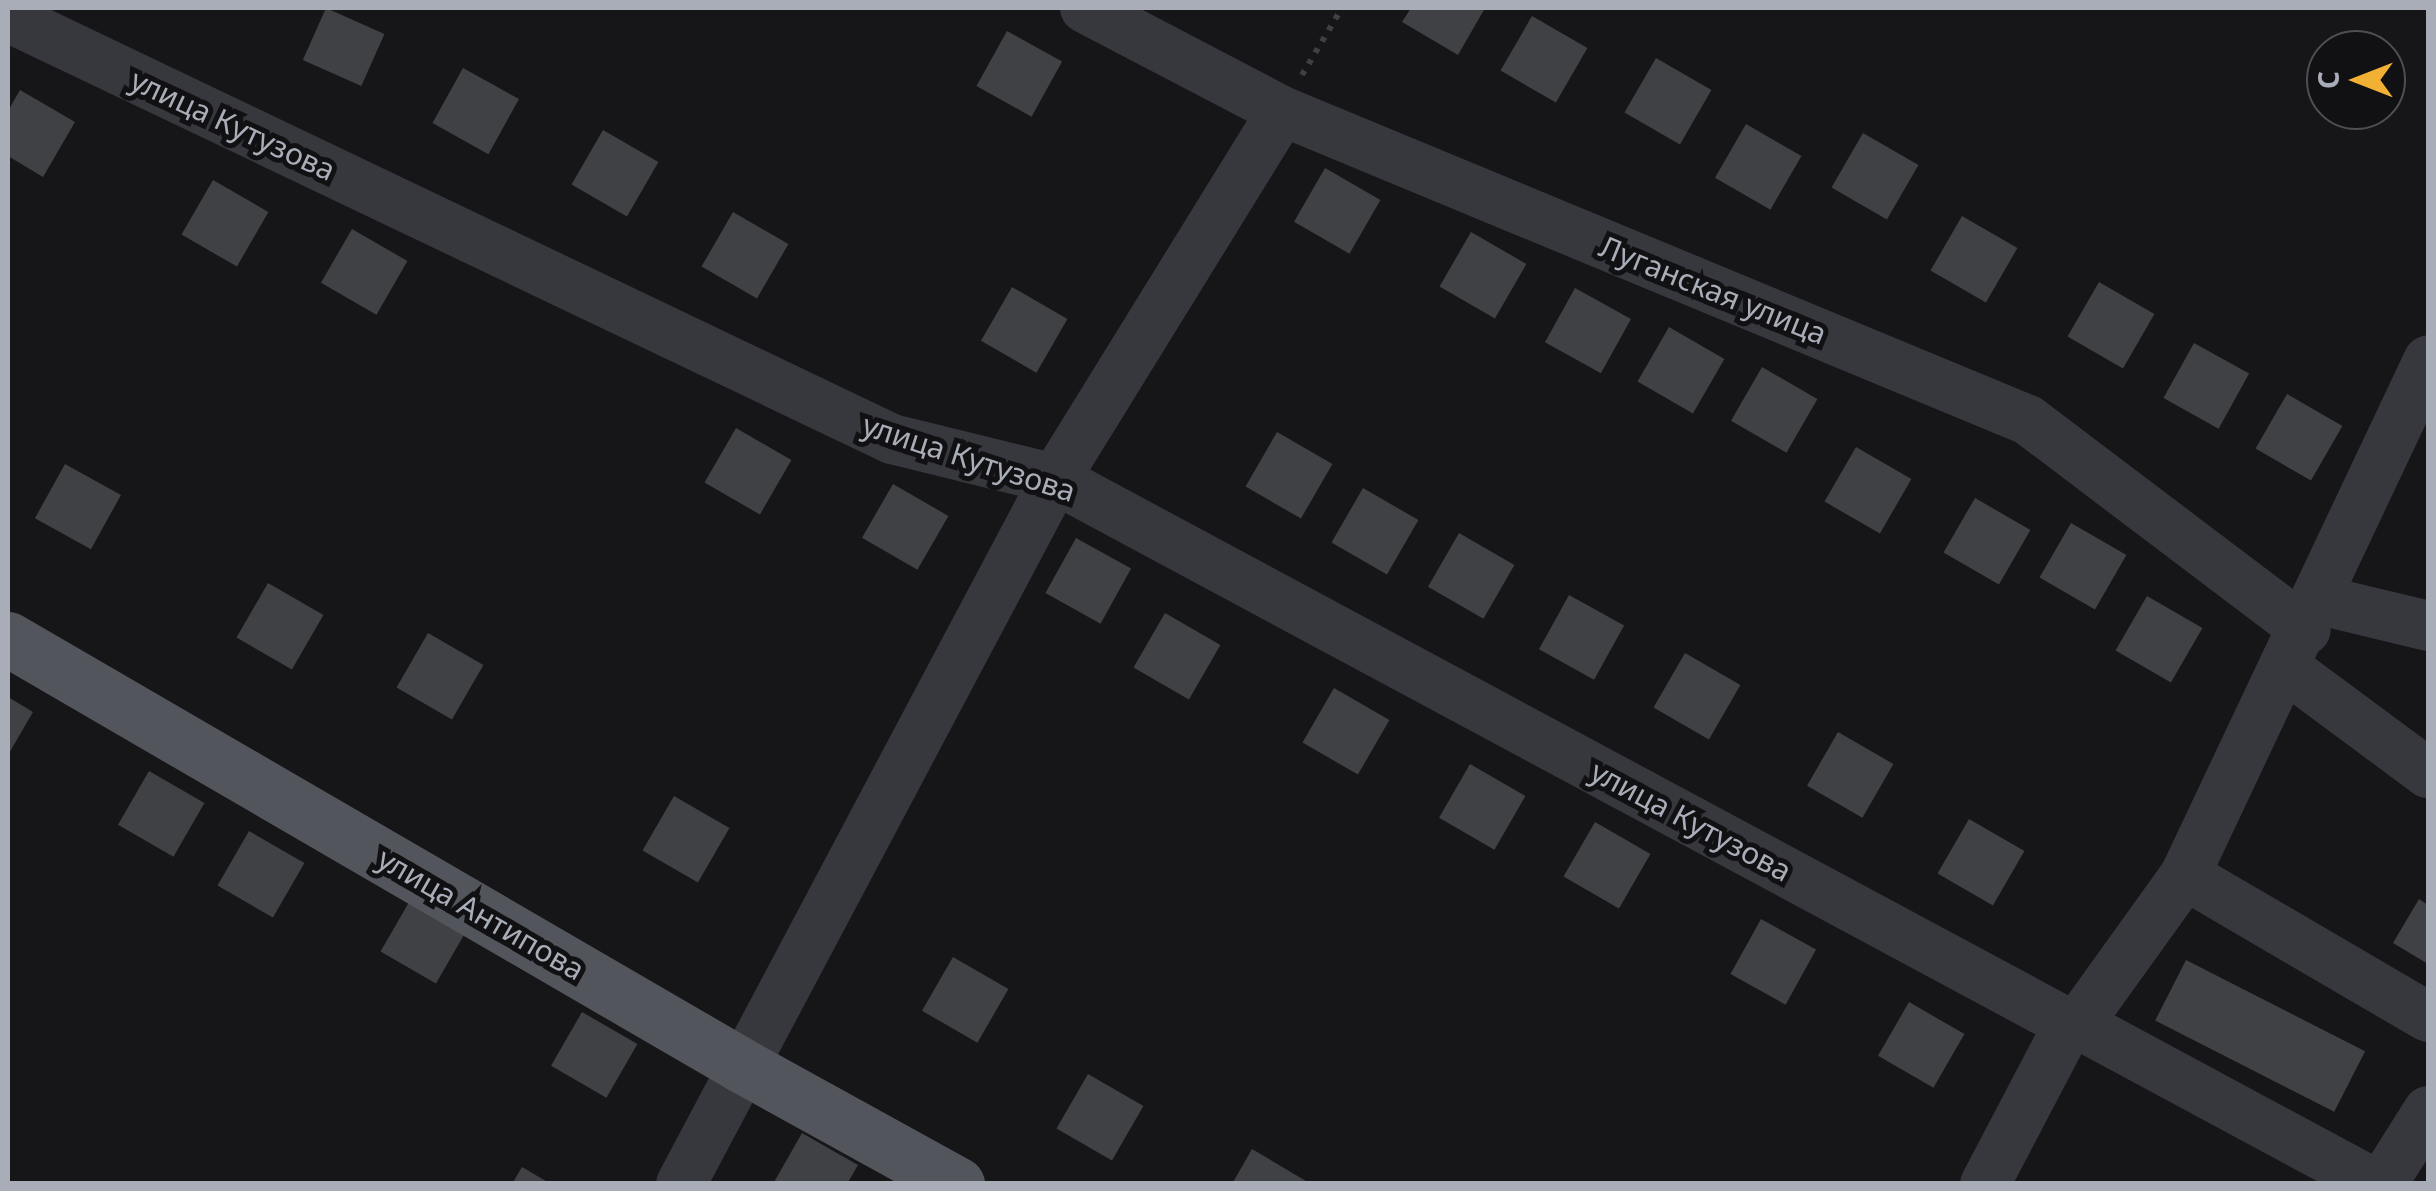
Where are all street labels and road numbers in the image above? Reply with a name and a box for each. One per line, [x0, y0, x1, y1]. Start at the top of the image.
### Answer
street label: улица Кутузова [125, 62, 341, 188]
street label: Луганская улица [1594, 228, 1832, 352]
street label: улица Кутузова [858, 407, 1080, 509]
street label: улица Кутузова [1585, 753, 1797, 889]
street label: улица Антипова [371, 840, 591, 988]

